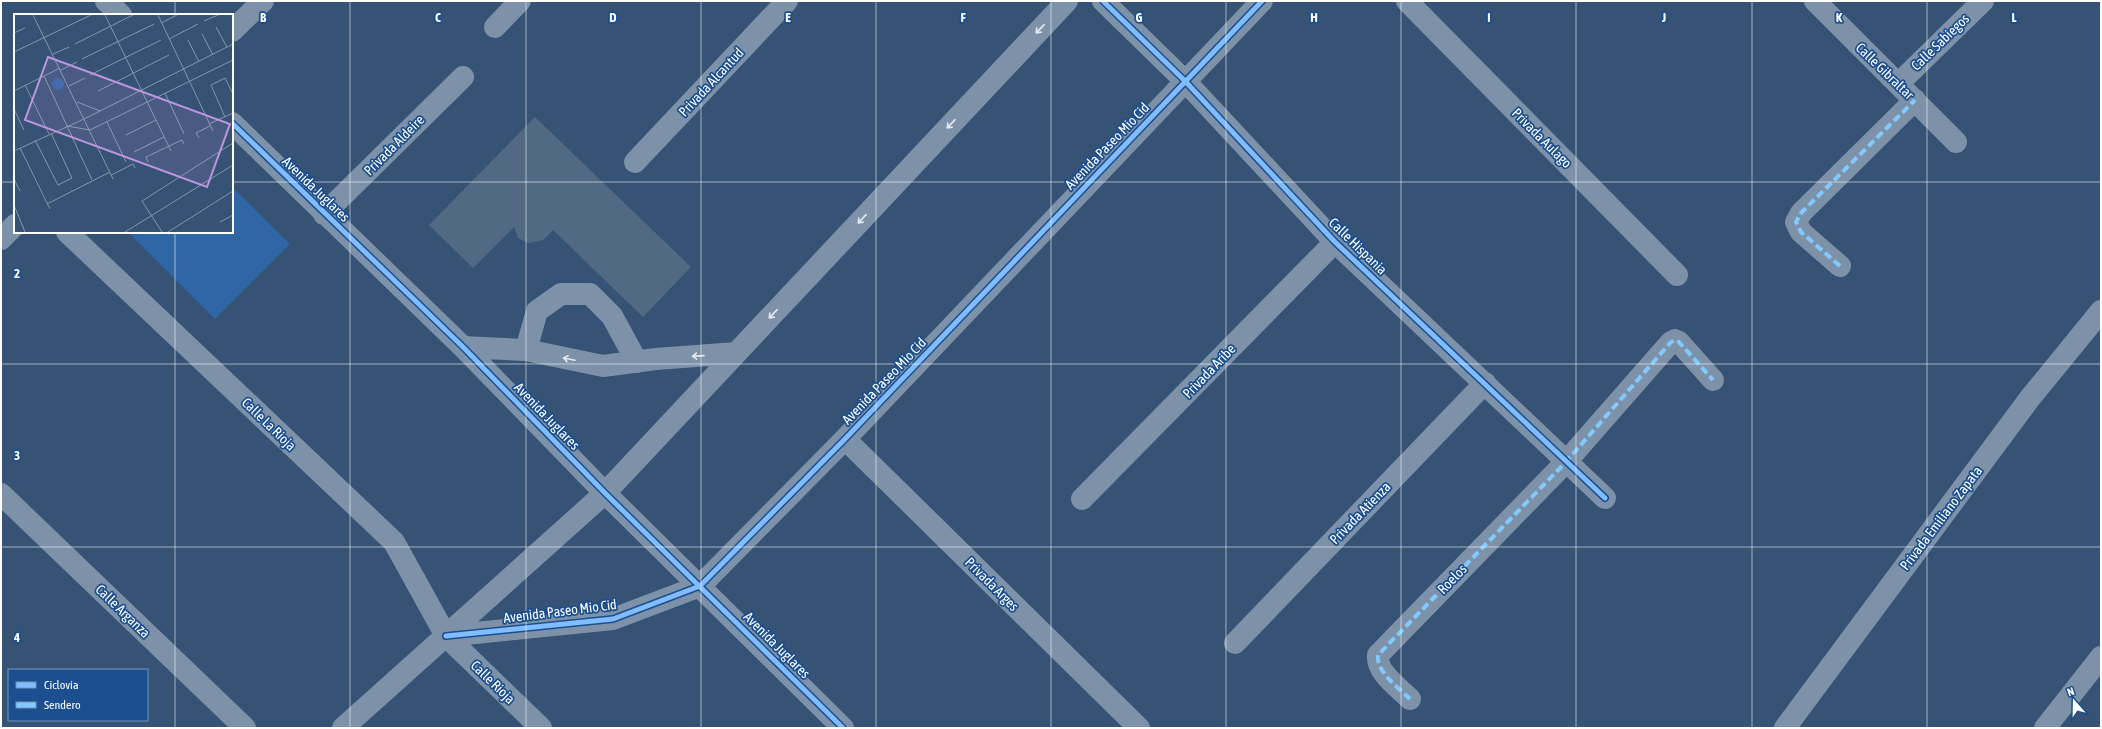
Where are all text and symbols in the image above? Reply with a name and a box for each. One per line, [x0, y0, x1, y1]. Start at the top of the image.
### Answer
text: B [260, 10, 267, 25]
text: C [435, 10, 441, 25]
text: D [609, 10, 617, 25]
text: E [785, 10, 791, 25]
text: F [960, 10, 966, 25]
text: G [1136, 10, 1143, 25]
text: H [1310, 10, 1318, 25]
text: I [1487, 10, 1491, 25]
text: J [1661, 10, 1666, 25]
text: K [1836, 10, 1843, 25]
street label: Calle Sabiegos [1908, 10, 1972, 74]
text: L [2011, 10, 2017, 25]
inset map [14, 14, 233, 233]
one-way arrow [1036, 24, 1045, 35]
street label: Calle Gibraltar [1853, 39, 1918, 103]
street label: Privada Alcantud [675, 44, 747, 120]
street label: Avenida Paseo Mio Cid [1062, 99, 1152, 193]
street label: Privada Aulago [1509, 105, 1575, 171]
street label: Privada Aldeire [361, 112, 427, 178]
one-way arrow [947, 119, 956, 129]
street label: Avenida Juglares [279, 153, 353, 225]
one-way arrow [857, 214, 867, 224]
street label: Calle Hispania [1326, 214, 1390, 278]
text: 2 [14, 266, 20, 281]
one-way arrow [769, 308, 778, 318]
street label: Avenida Paseo Mio Cid [839, 334, 929, 428]
street label: Privada Aribe [1179, 341, 1239, 401]
one-way arrow [692, 352, 705, 359]
one-way arrow [563, 354, 576, 362]
street label: Avenida Juglares [511, 379, 583, 453]
street label: Calle La Rioja [239, 394, 299, 454]
text: 3 [14, 448, 20, 463]
street label: Privada Emiliano Zapata [1897, 463, 1985, 573]
street label: Privada Atienza [1326, 479, 1394, 547]
street label: Privada Arges [962, 554, 1022, 614]
street label: Roelos [1434, 561, 1470, 597]
street label: Calle Arganza [92, 581, 154, 641]
street label: Avenida Paseo Mio Cid [502, 596, 618, 626]
street label: Avenida Juglares [741, 609, 813, 681]
text: 4 [13, 630, 20, 645]
street label: Calle Rioja [468, 657, 518, 707]
legend [8, 669, 148, 721]
text: Ciclovía [44, 678, 78, 692]
north arrow [2054, 681, 2094, 721]
text: N [2065, 685, 2076, 698]
text: Sendero [44, 698, 81, 712]

